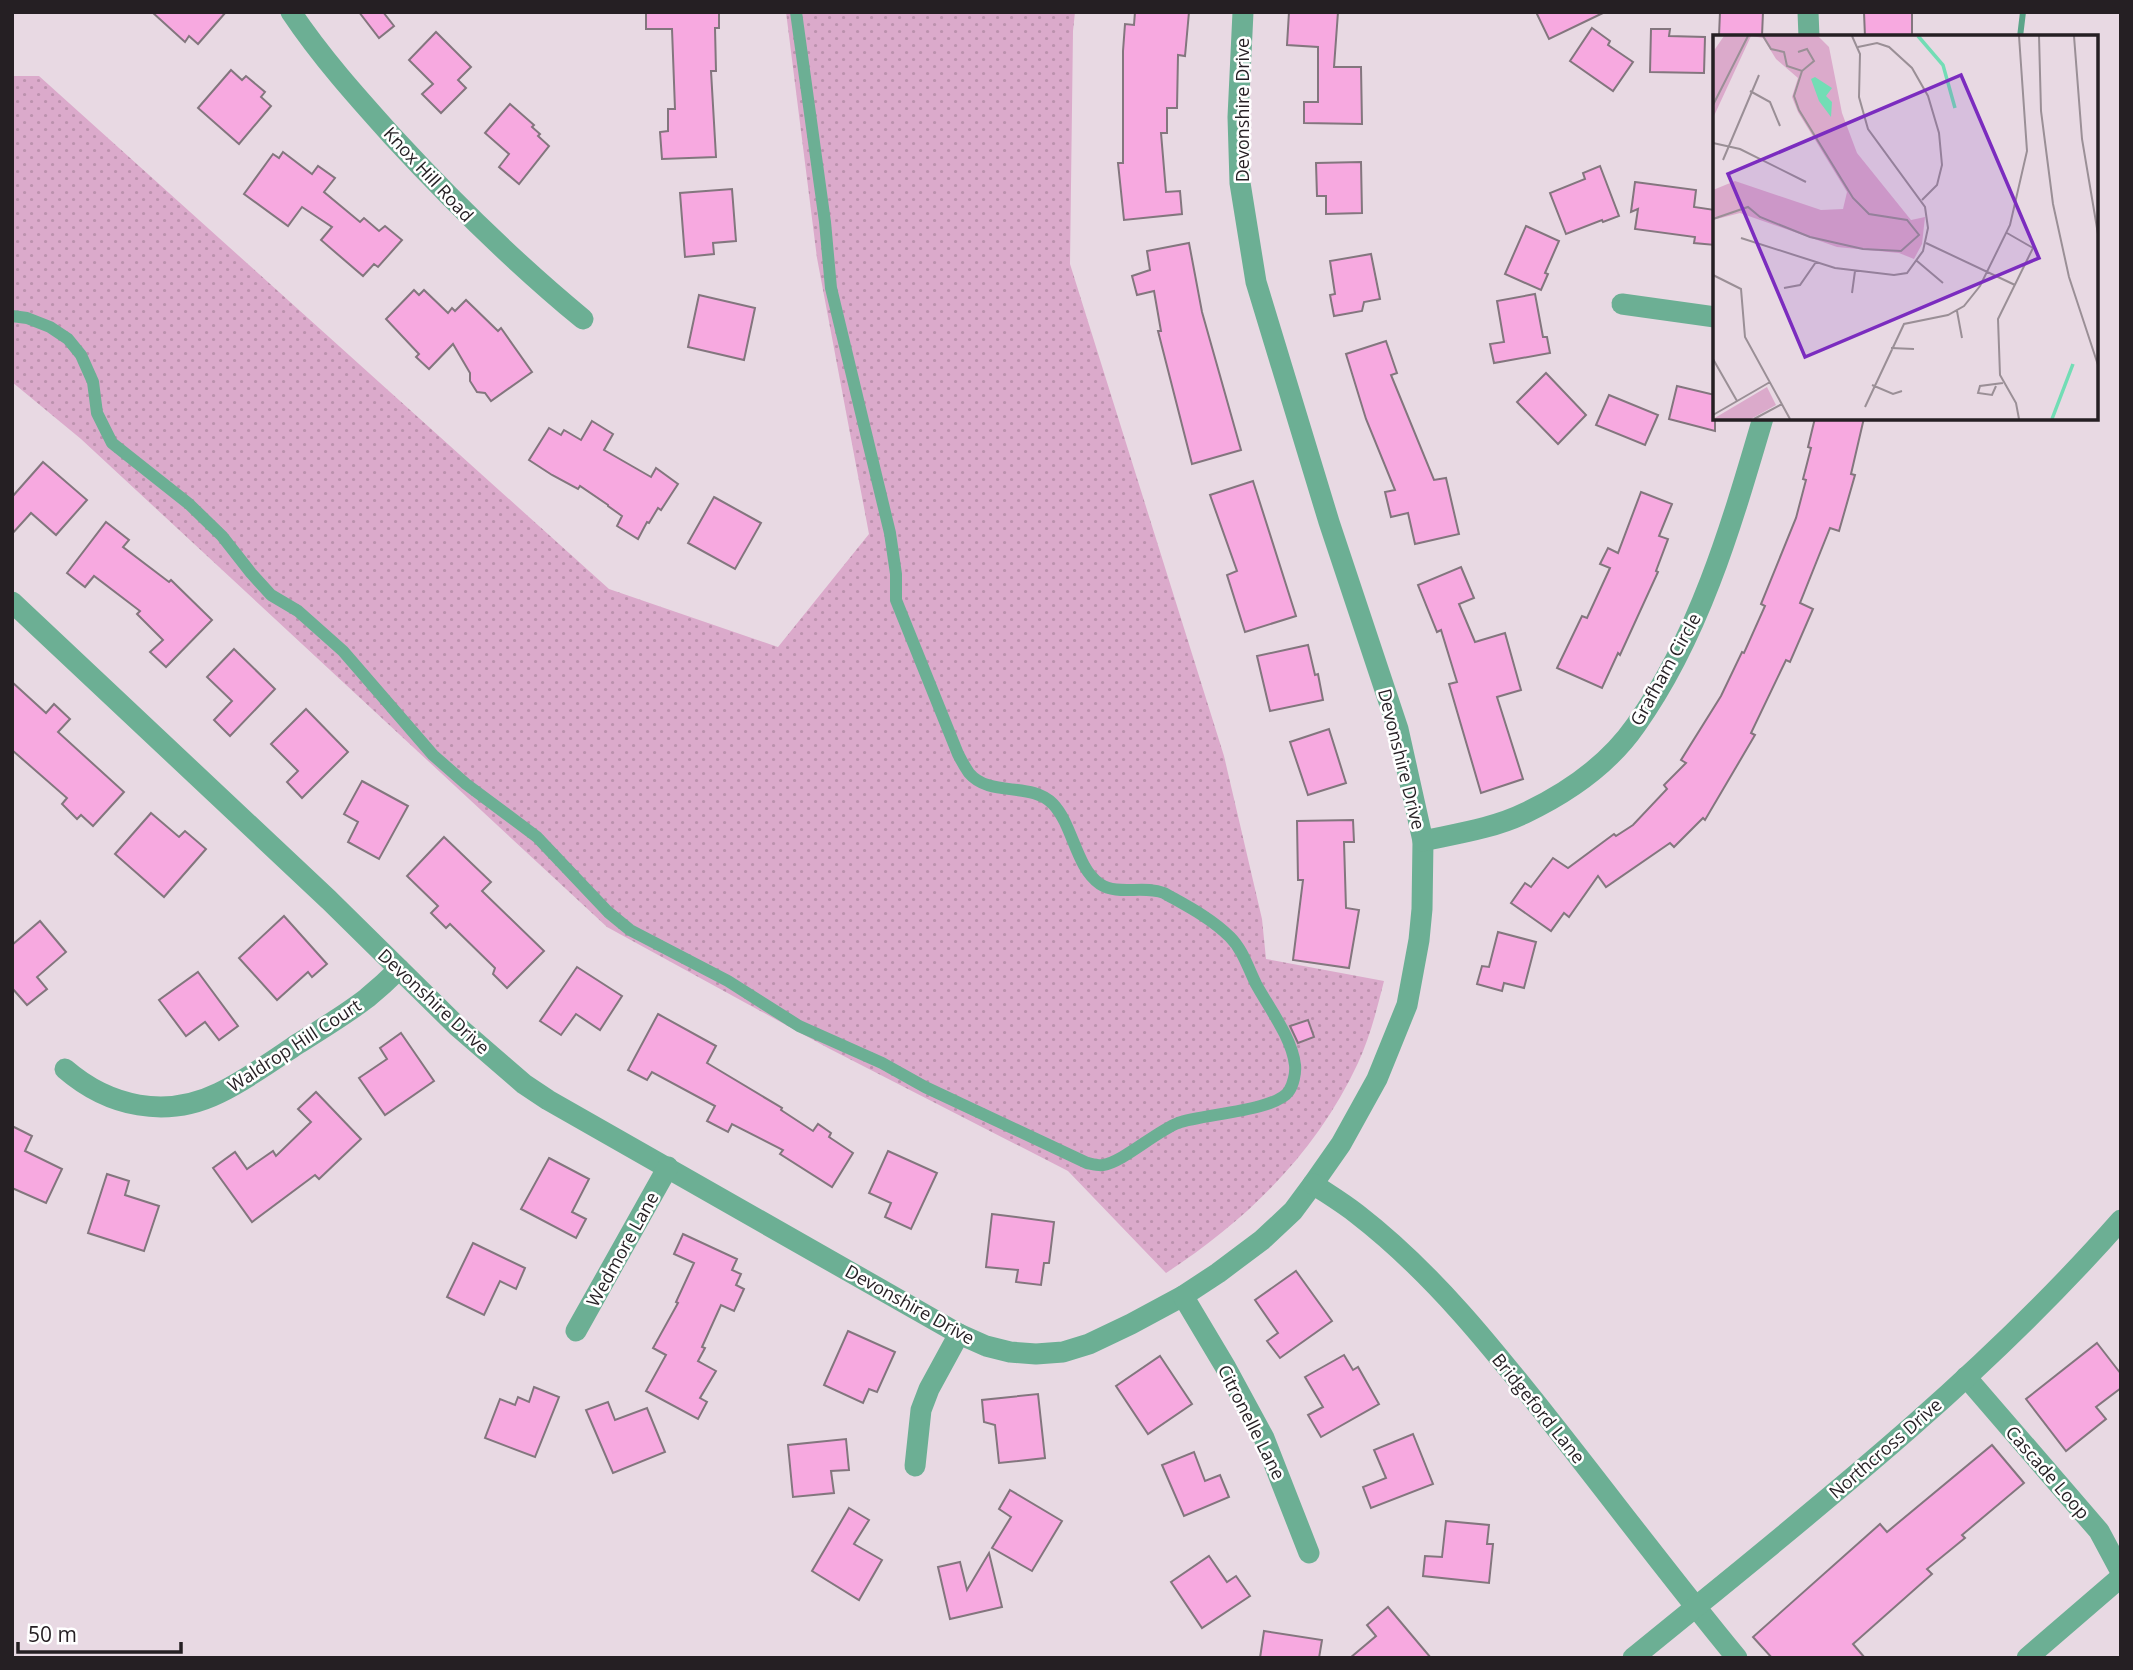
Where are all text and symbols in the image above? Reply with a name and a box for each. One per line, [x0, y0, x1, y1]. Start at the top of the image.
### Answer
inset map [1713, 35, 2098, 420]
street label: Devonshire Drive [1230, 38, 1254, 182]
street label: Knox Hill Road [379, 121, 479, 227]
street label: Grafham Circle [1624, 608, 1706, 730]
street label: Devonshire Drive [1373, 686, 1431, 832]
street label: Devonshire Drive [373, 943, 495, 1059]
street label: Waldrop Hill Court [223, 993, 365, 1097]
street label: Wedmore Lane [580, 1187, 664, 1311]
street label: Devonshire Drive [841, 1259, 979, 1349]
street label: Bridgeford Lane [1487, 1348, 1591, 1468]
street label: Citronelle Lane [1213, 1360, 1291, 1484]
street label: Northcross Drive [1824, 1392, 1946, 1504]
street label: Cascade Loop [2001, 1420, 2095, 1524]
scale bar [18, 1610, 180, 1654]
text: 50 m [28, 1620, 77, 1648]

